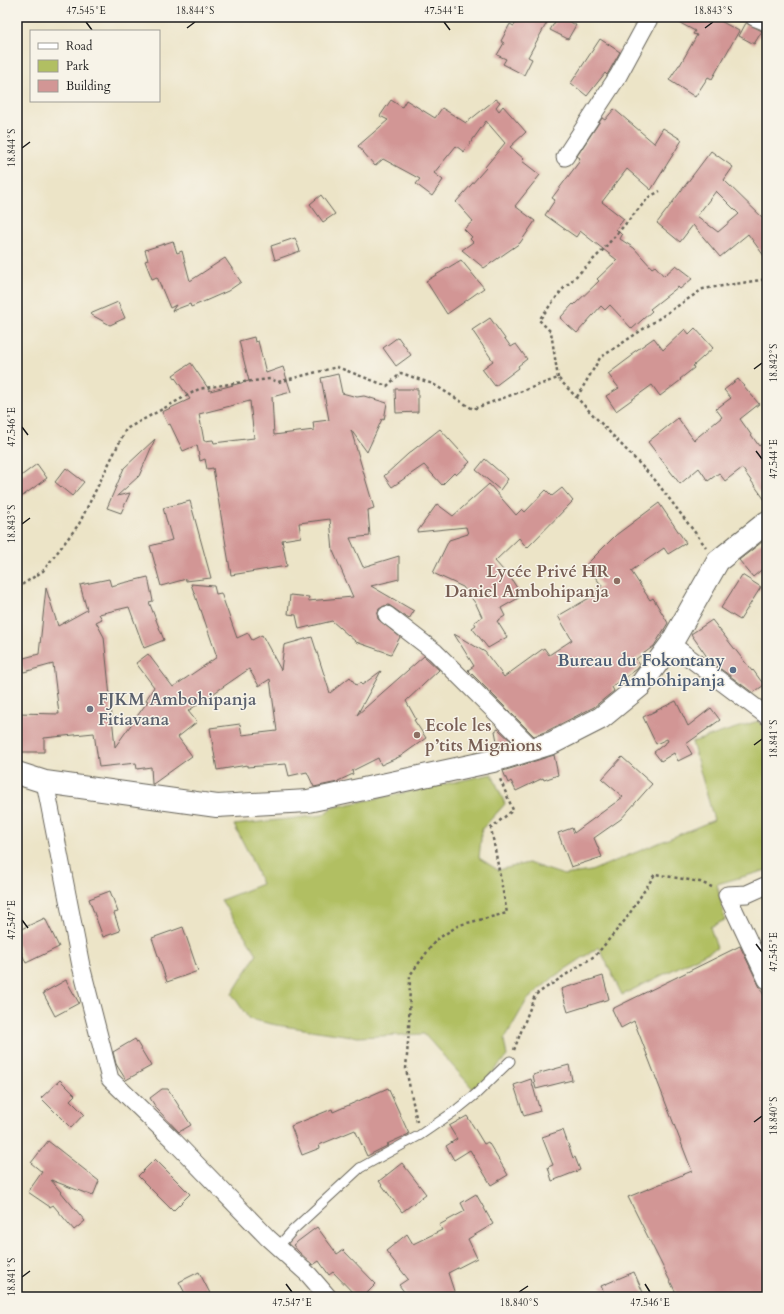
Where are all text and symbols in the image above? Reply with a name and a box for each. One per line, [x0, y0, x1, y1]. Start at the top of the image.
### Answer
text: 47.545°E [66, 4, 106, 18]
text: 18.844°S [176, 4, 214, 18]
text: 47.544°E [424, 4, 464, 18]
text: 18.843°S [694, 4, 732, 18]
legend [30, 30, 160, 102]
text: Road [66, 38, 93, 54]
text: Park [66, 58, 90, 74]
text: Building [66, 78, 111, 94]
text: 18.844°S [5, 129, 19, 167]
text: 18.842°S [767, 344, 781, 382]
text: 47.546°E [5, 407, 19, 447]
text: 47.544°E [767, 439, 781, 479]
text: 18.843°S [5, 505, 19, 543]
place label: Lycée Privé HR Daniel Ambohipanja [445, 560, 610, 603]
marker: Lycée Privé HR Daniel Ambohipanja [612, 576, 622, 586]
place label: Bureau du Fokontany Ambohipanja [557, 649, 726, 692]
marker: Bureau du Fokontany Ambohipanja [728, 665, 738, 675]
place label: FJKM Ambohipanja Fitiavana [98, 688, 257, 731]
marker: FJKM Ambohipanja Fitiavana [85, 704, 95, 714]
place label: Ecole les p’tits Mignions [425, 714, 542, 757]
text: 18.841°S [767, 720, 781, 758]
marker: Ecole les p’tits Mignions [412, 730, 422, 740]
text: 47.547°E [5, 900, 19, 940]
text: 47.545°E [767, 932, 781, 972]
text: 18.840°S [767, 1097, 781, 1135]
text: 18.841°S [5, 1258, 19, 1296]
text: 47.547°E [272, 1296, 312, 1310]
text: 18.840°S [500, 1296, 538, 1310]
text: 47.546°E [630, 1296, 670, 1310]

